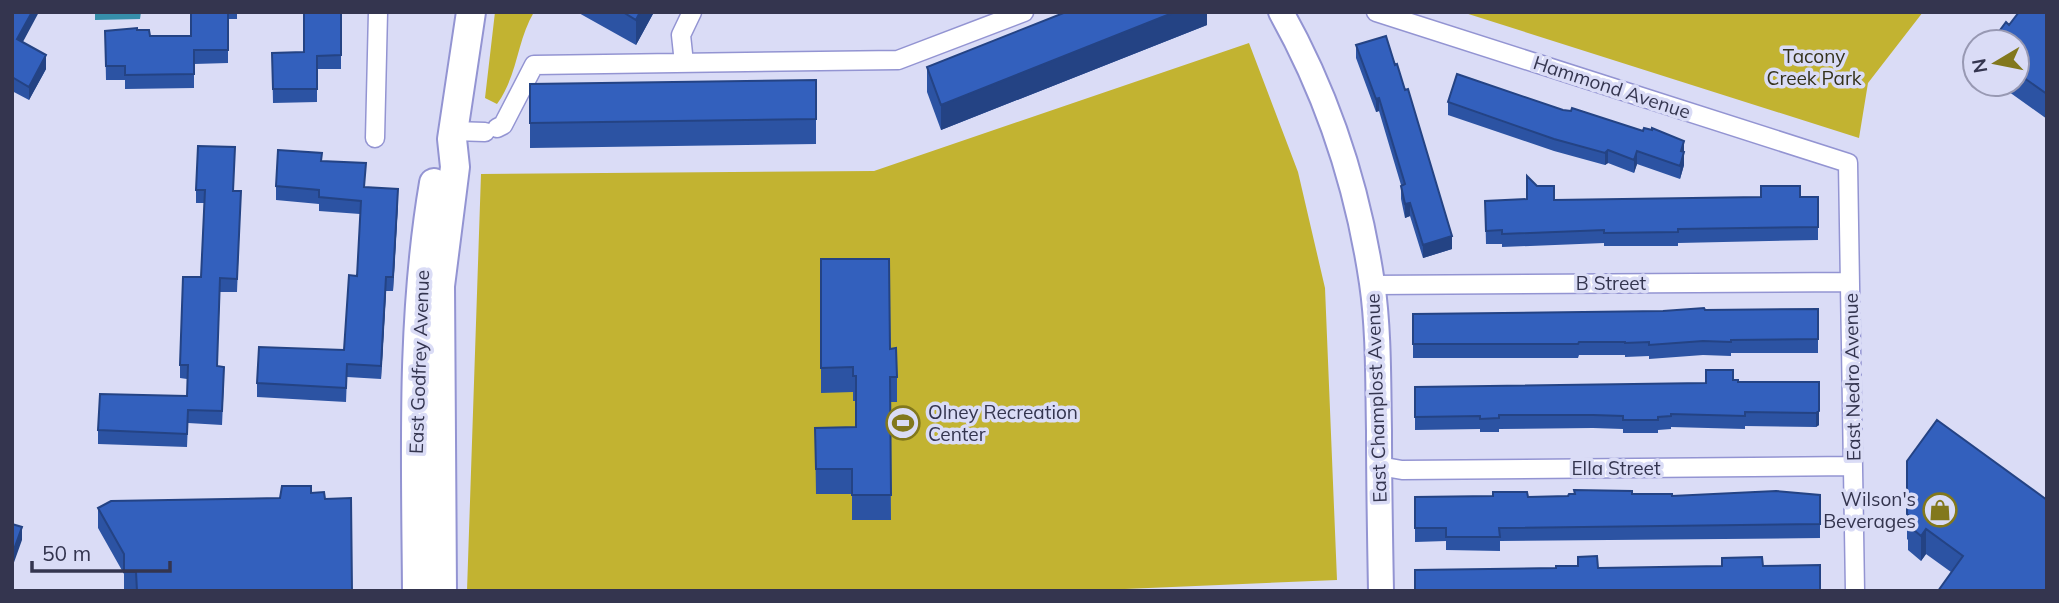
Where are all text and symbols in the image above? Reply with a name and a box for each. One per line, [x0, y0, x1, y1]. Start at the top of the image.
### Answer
north arrow [1961, 28, 2031, 98]
park label: Tacony Creek Park [1766, 44, 1862, 90]
street label: Hammond Avenue [1530, 50, 1694, 124]
text: N [1966, 57, 1992, 75]
street label: East Godfrey Avenue [404, 270, 434, 454]
street label: B Street [1576, 271, 1647, 295]
street label: East Champlost Avenue [1360, 293, 1392, 503]
street label: East Nedro Avenue [1839, 293, 1865, 461]
place label: Olney Recreation Center [928, 400, 1078, 446]
sports icon: Olney Recreation Center [884, 404, 922, 442]
street label: Ella Street [1571, 456, 1661, 480]
place label: Wilson's Beverages [1823, 487, 1916, 533]
shop icon: Wilson's Beverages [1921, 491, 1959, 529]
scale bar [32, 530, 170, 574]
text: 50 m [42, 540, 91, 566]

